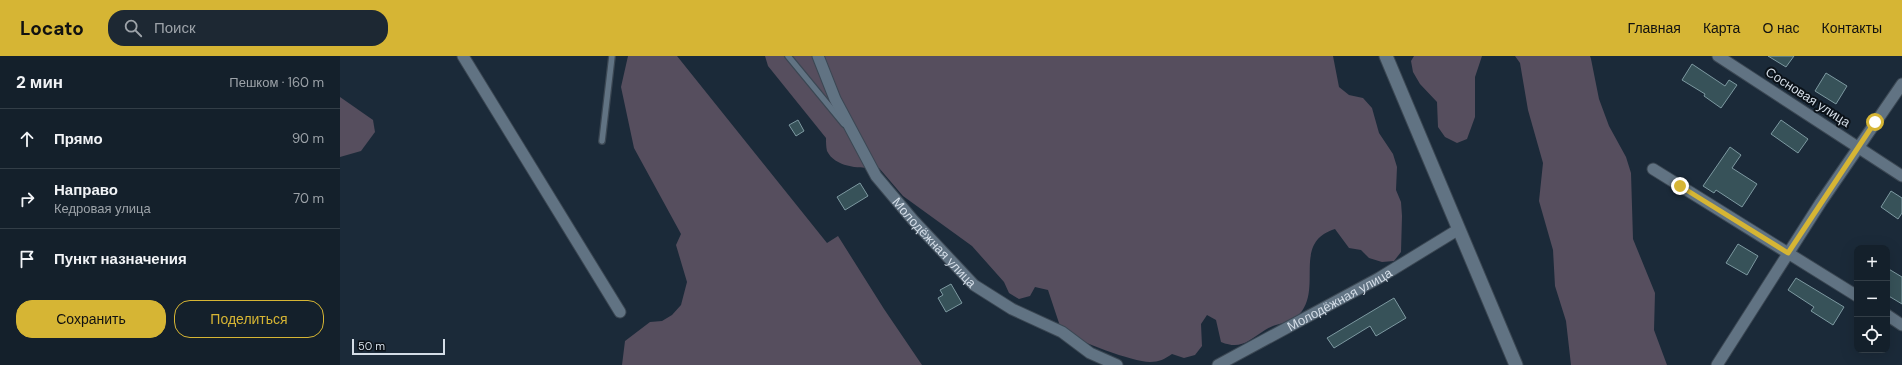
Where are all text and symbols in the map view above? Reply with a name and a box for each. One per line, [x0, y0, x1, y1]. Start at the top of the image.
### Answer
search box [108, 10, 388, 46]
text: Locato [20, 16, 84, 41]
icon: search [122, 17, 144, 39]
text: Поиск [154, 18, 195, 38]
text: Главная [1628, 19, 1681, 37]
text: Карта [1703, 19, 1740, 37]
text: О нас [1762, 19, 1800, 37]
text: Контакты [1822, 19, 1882, 37]
street label: Сосновая улица [1762, 63, 1854, 131]
text: 2 мин [16, 71, 63, 93]
text: Пешком · 160 m [229, 74, 324, 91]
route start [1866, 113, 1884, 131]
icon: ahead [16, 128, 38, 150]
text: Прямо [54, 129, 103, 149]
text: 90 m [292, 130, 324, 147]
route end [1671, 177, 1689, 195]
text: Направо [54, 180, 118, 200]
icon: right [16, 188, 38, 210]
text: 70 m [293, 190, 324, 207]
street label: Молодёжная улица [889, 194, 981, 292]
text: Кедровая улица [54, 200, 151, 217]
map controls [1854, 245, 1890, 353]
button: + [1854, 245, 1890, 281]
icon: arrive [16, 248, 38, 270]
text: Пункт назначения [54, 249, 187, 269]
street label: Молодёжная улица [1284, 263, 1396, 335]
button: − [1854, 281, 1890, 317]
button: Сохранить [16, 300, 166, 338]
button: Поделиться [174, 300, 324, 338]
button: locate [1854, 317, 1890, 353]
scale bar [352, 337, 445, 356]
text: 50 m [358, 339, 385, 353]

